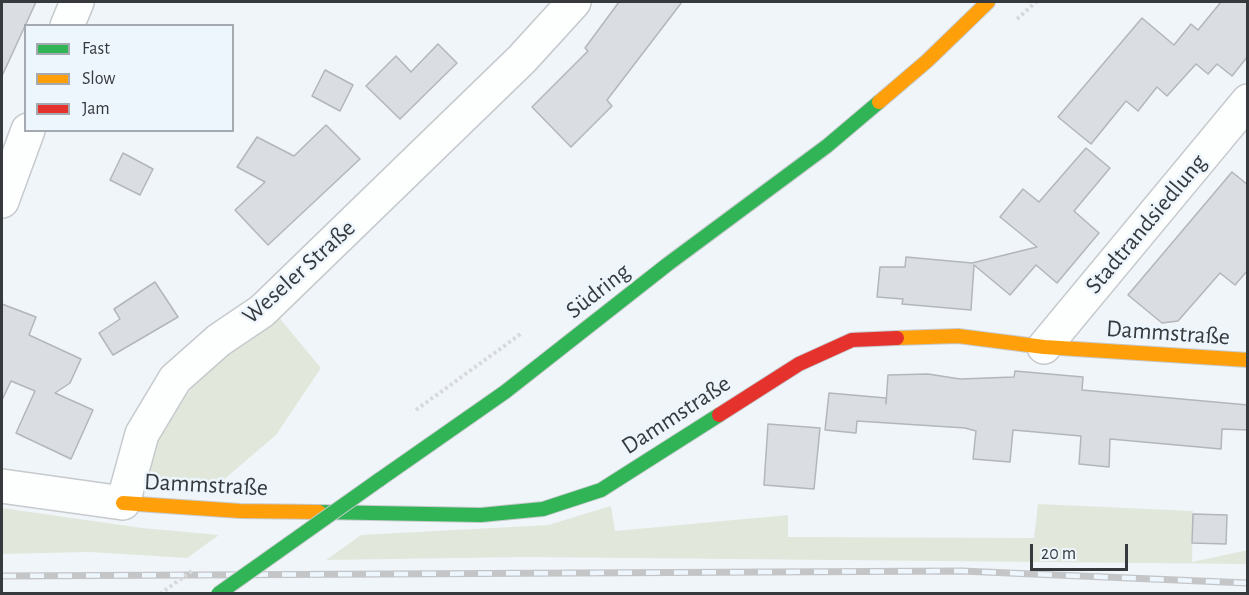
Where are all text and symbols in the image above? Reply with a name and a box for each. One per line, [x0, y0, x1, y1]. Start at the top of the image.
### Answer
legend [24, 24, 234, 132]
text: Fast [82, 40, 110, 58]
text: Slow [82, 70, 115, 88]
text: Jam [82, 100, 110, 118]
street label: Stadtrandsiedlung [1079, 148, 1213, 300]
street label: Weseler Straße [237, 214, 361, 330]
street label: Südring [560, 257, 636, 325]
street label: Dammstraße [1105, 314, 1231, 352]
street label: Dammstraße [616, 369, 736, 461]
street label: Dammstraße [143, 467, 269, 503]
scale bar [1033, 532, 1130, 570]
text: 20 m [1041, 545, 1076, 563]

